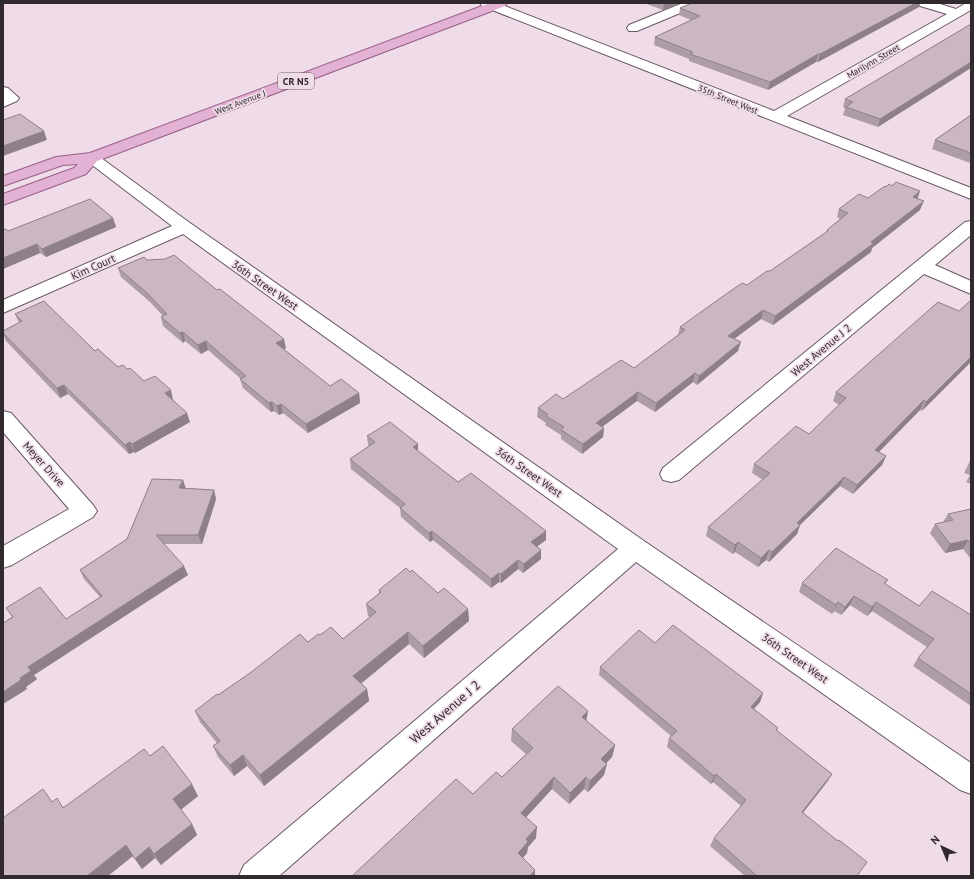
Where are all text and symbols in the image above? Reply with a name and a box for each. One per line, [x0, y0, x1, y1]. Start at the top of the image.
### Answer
street label: Marilynn Street [845, 41, 901, 81]
road number: CR N5 [278, 73, 314, 89]
street label: 35th Street West [696, 82, 760, 116]
street label: West Avenue J [213, 87, 267, 117]
street label: Kim Court [69, 251, 118, 283]
street label: 36th Street West [229, 257, 301, 313]
street label: West Avenue J 2 [788, 321, 854, 379]
street label: Meyer Drive [20, 439, 68, 490]
street label: 36th Street West [493, 444, 565, 500]
street label: 36th Street West [759, 630, 831, 686]
street label: West Avenue J 2 [406, 677, 484, 747]
north arrow [922, 827, 962, 867]
text: N [928, 832, 943, 847]

